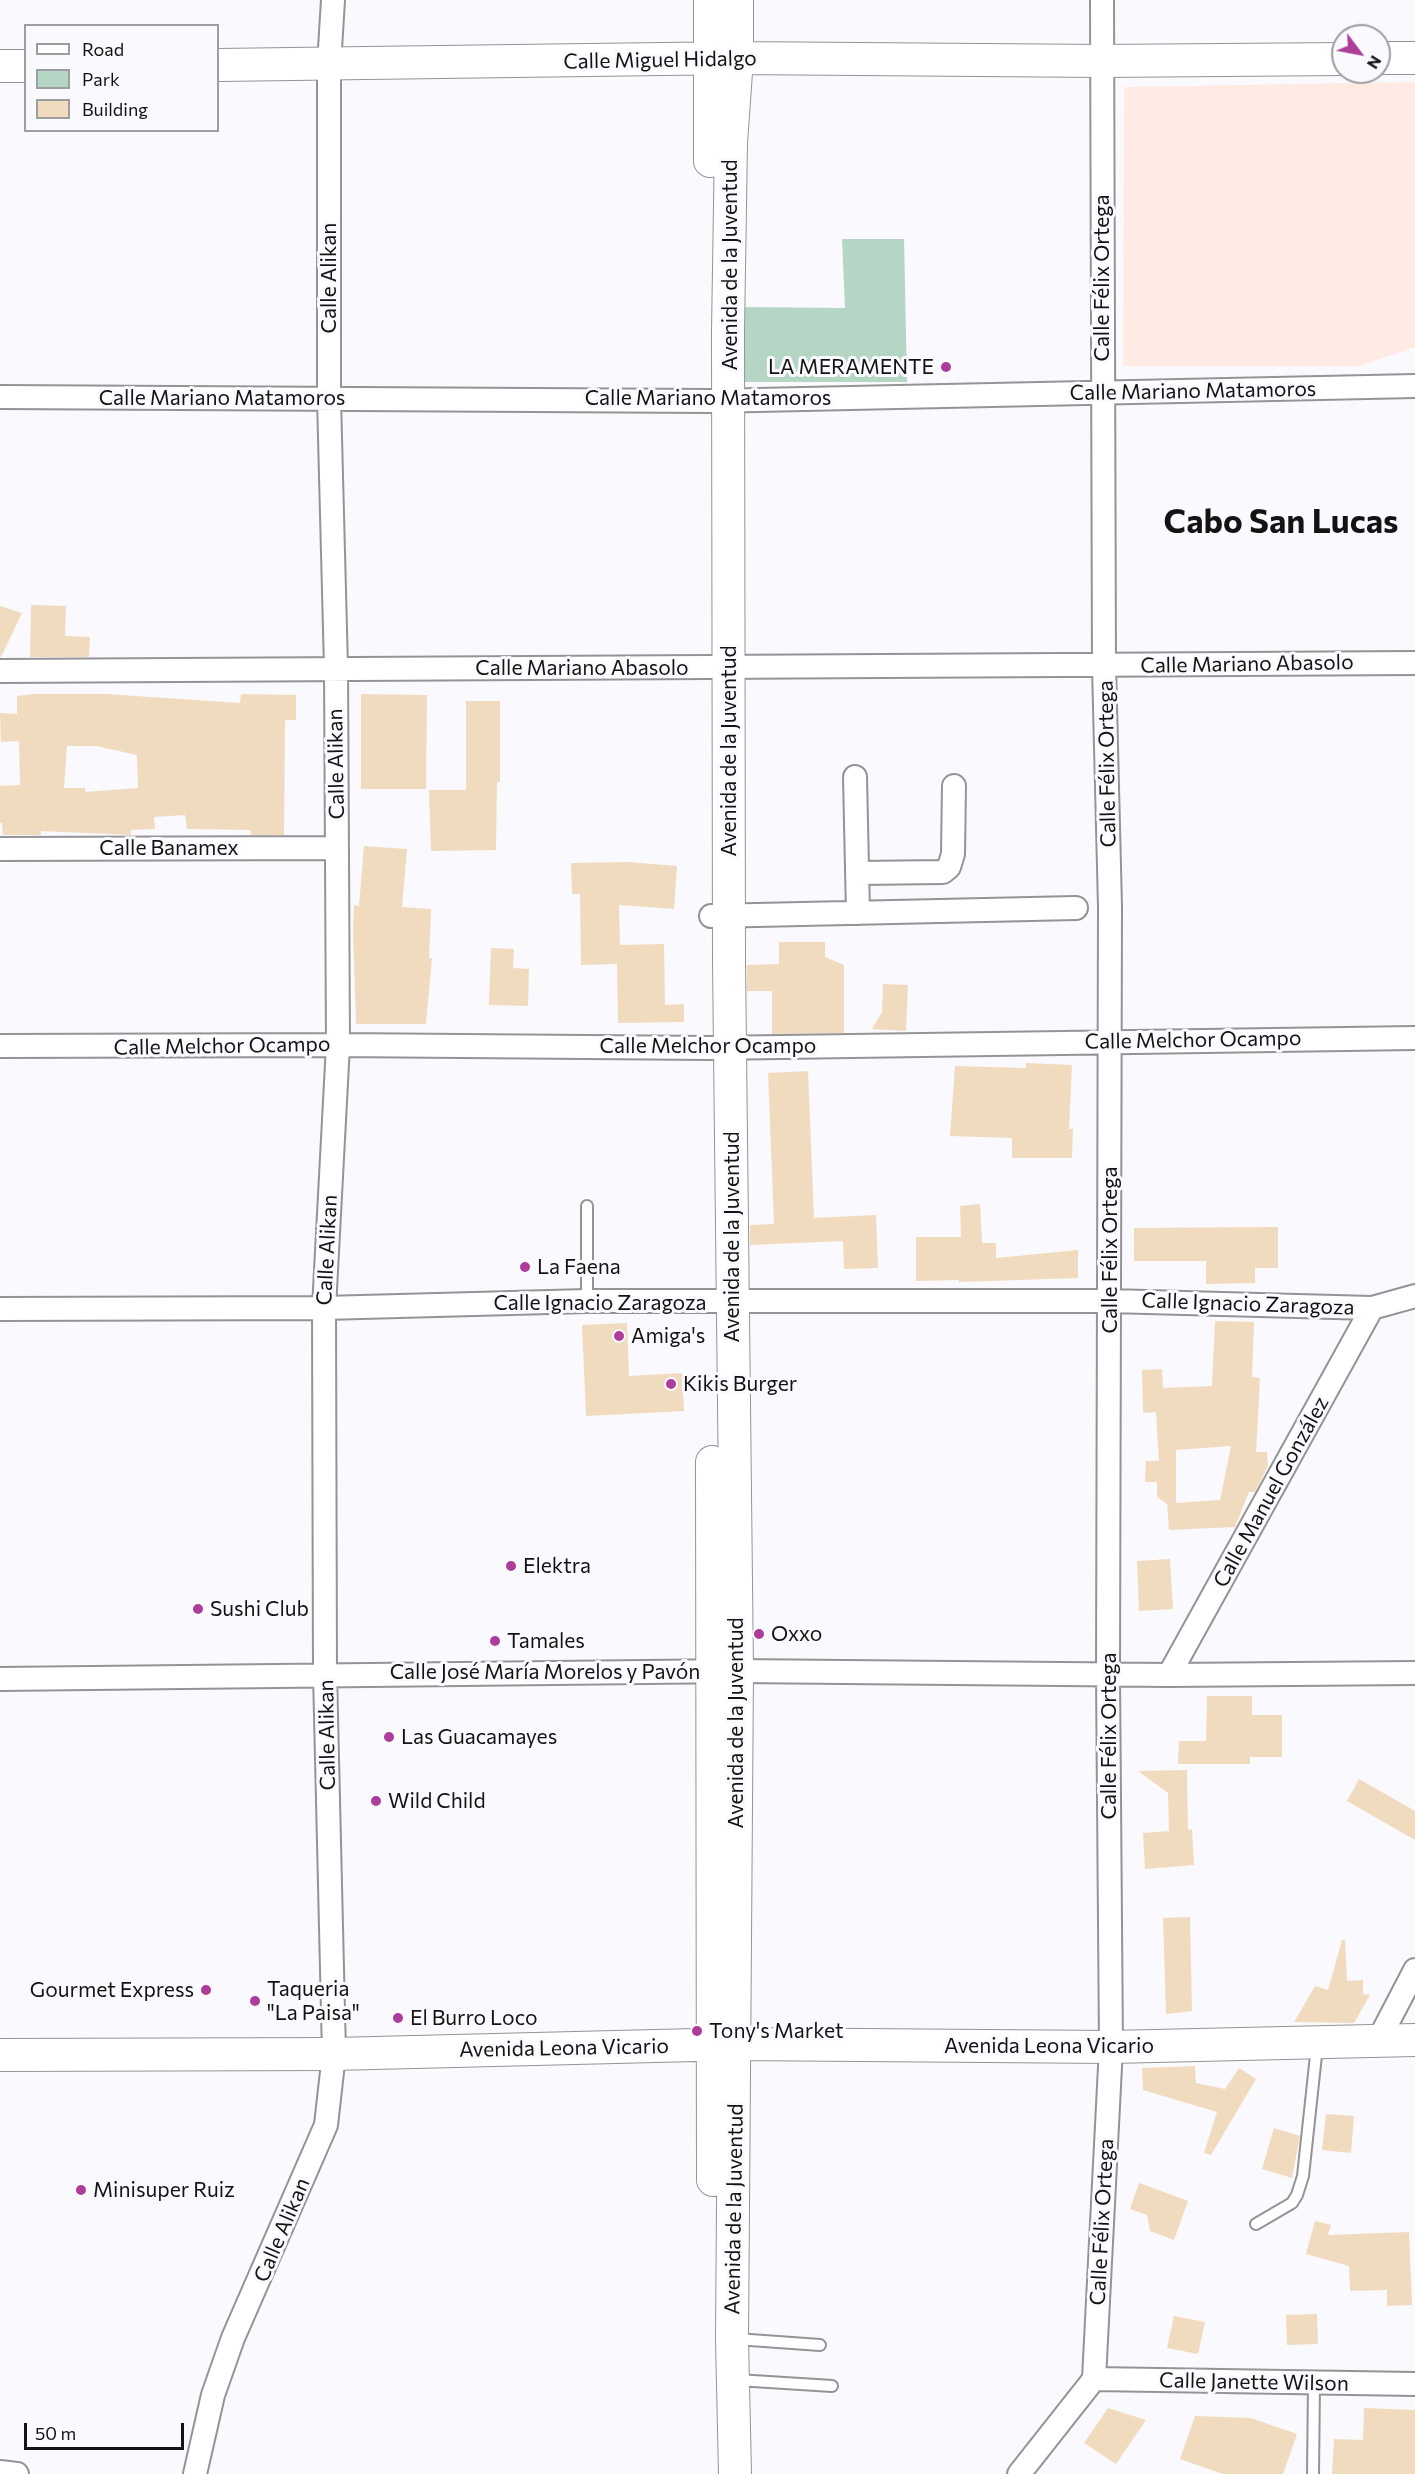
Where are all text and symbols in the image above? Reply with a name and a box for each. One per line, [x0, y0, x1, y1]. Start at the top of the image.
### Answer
legend [24, 24, 219, 132]
north arrow [1331, 24, 1391, 84]
text: Road [82, 38, 124, 60]
street label: Calle Miguel Hidalgo [563, 46, 757, 74]
text: N [1364, 53, 1386, 73]
text: Park [82, 68, 120, 90]
text: Building [82, 98, 148, 120]
street label: Avenida de la Juventud [717, 159, 743, 371]
street label: Calle Félix Ortega [1089, 194, 1115, 362]
street label: Calle Alikan [316, 223, 342, 333]
place label: LA MERAMENTE [768, 354, 934, 380]
marker: LA MERAMENTE [939, 360, 953, 374]
street label: Calle Mariano Matamoros [1069, 376, 1317, 406]
street label: Calle Mariano Matamoros [99, 385, 345, 411]
street label: Calle Mariano Matamoros [585, 385, 831, 411]
district label: Cabo San Lucas [1164, 502, 1398, 542]
street label: Avenida de la Juventud [716, 645, 742, 857]
street label: Calle Mariano Abasolo [1140, 650, 1354, 678]
street label: Calle Mariano Abasolo [475, 655, 689, 681]
street label: Calle Félix Ortega [1093, 680, 1121, 848]
street label: Calle Alikan [322, 708, 350, 820]
street label: Calle Banamex [99, 835, 239, 861]
street label: Calle Melchor Ocampo [1084, 1026, 1302, 1054]
street label: Calle Melchor Ocampo [113, 1032, 331, 1060]
street label: Calle Melchor Ocampo [600, 1033, 816, 1059]
street label: Avenida de la Juventud [719, 1131, 745, 1343]
street label: Calle Félix Ortega [1097, 1166, 1123, 1334]
street label: Calle Alikan [312, 1194, 342, 1306]
place label: La Faena [537, 1254, 621, 1280]
marker: La Faena [518, 1260, 532, 1274]
street label: Calle Ignacio Zaragoza [1141, 1288, 1355, 1320]
street label: Calle Ignacio Zaragoza [493, 1290, 707, 1316]
place label: Amiga's [631, 1323, 705, 1349]
marker: Amiga's [612, 1329, 626, 1343]
place label: Kikis Burger [683, 1371, 797, 1397]
marker: Kikis Burger [664, 1377, 678, 1391]
street label: Calle Manuel González [1208, 1392, 1334, 1592]
place label: Elektra [523, 1553, 591, 1579]
marker: Elektra [504, 1559, 518, 1573]
place label: Sushi Club [210, 1596, 309, 1622]
marker: Sushi Club [191, 1602, 205, 1616]
street label: Avenida de la Juventud [723, 1617, 749, 1829]
place label: Oxxo [771, 1621, 822, 1647]
marker: Oxxo [752, 1627, 766, 1641]
place label: Tamales [507, 1628, 585, 1654]
marker: Tamales [488, 1634, 502, 1648]
street label: Calle Félix Ortega [1096, 1652, 1122, 1820]
street label: Calle José María Morelos y Pavón [390, 1659, 700, 1685]
street label: Calle Alikan [313, 1679, 341, 1791]
place label: Las Guacamayes [401, 1724, 557, 1750]
marker: Las Guacamayes [382, 1730, 396, 1744]
place label: Wild Child [388, 1788, 486, 1814]
marker: Wild Child [369, 1794, 383, 1808]
place label: Taqueria "La Paisa" [267, 1976, 360, 2026]
place label: Gourmet Express [30, 1977, 194, 2003]
marker: Gourmet Express [199, 1983, 213, 1997]
marker: Taqueria "La Paisa" [248, 1994, 262, 2008]
place label: El Burro Loco [410, 2005, 538, 2031]
marker: El Burro Loco [391, 2011, 405, 2025]
place label: Tony's Market [709, 2018, 844, 2044]
marker: Tony's Market [690, 2024, 704, 2038]
street label: Avenida Leona Vicario [944, 2033, 1154, 2059]
street label: Avenida Leona Vicario [459, 2034, 669, 2062]
street label: Avenida de la Juventud [720, 2103, 748, 2315]
street label: Calle Félix Ortega [1085, 2138, 1119, 2306]
street label: Calle Alikan [249, 2174, 315, 2286]
place label: Minisuper Ruiz [93, 2177, 235, 2203]
marker: Minisuper Ruiz [74, 2183, 88, 2197]
street label: Calle Janette Wilson [1159, 2368, 1349, 2396]
scale bar [27, 2411, 188, 2449]
text: 50 m [35, 2422, 76, 2444]

